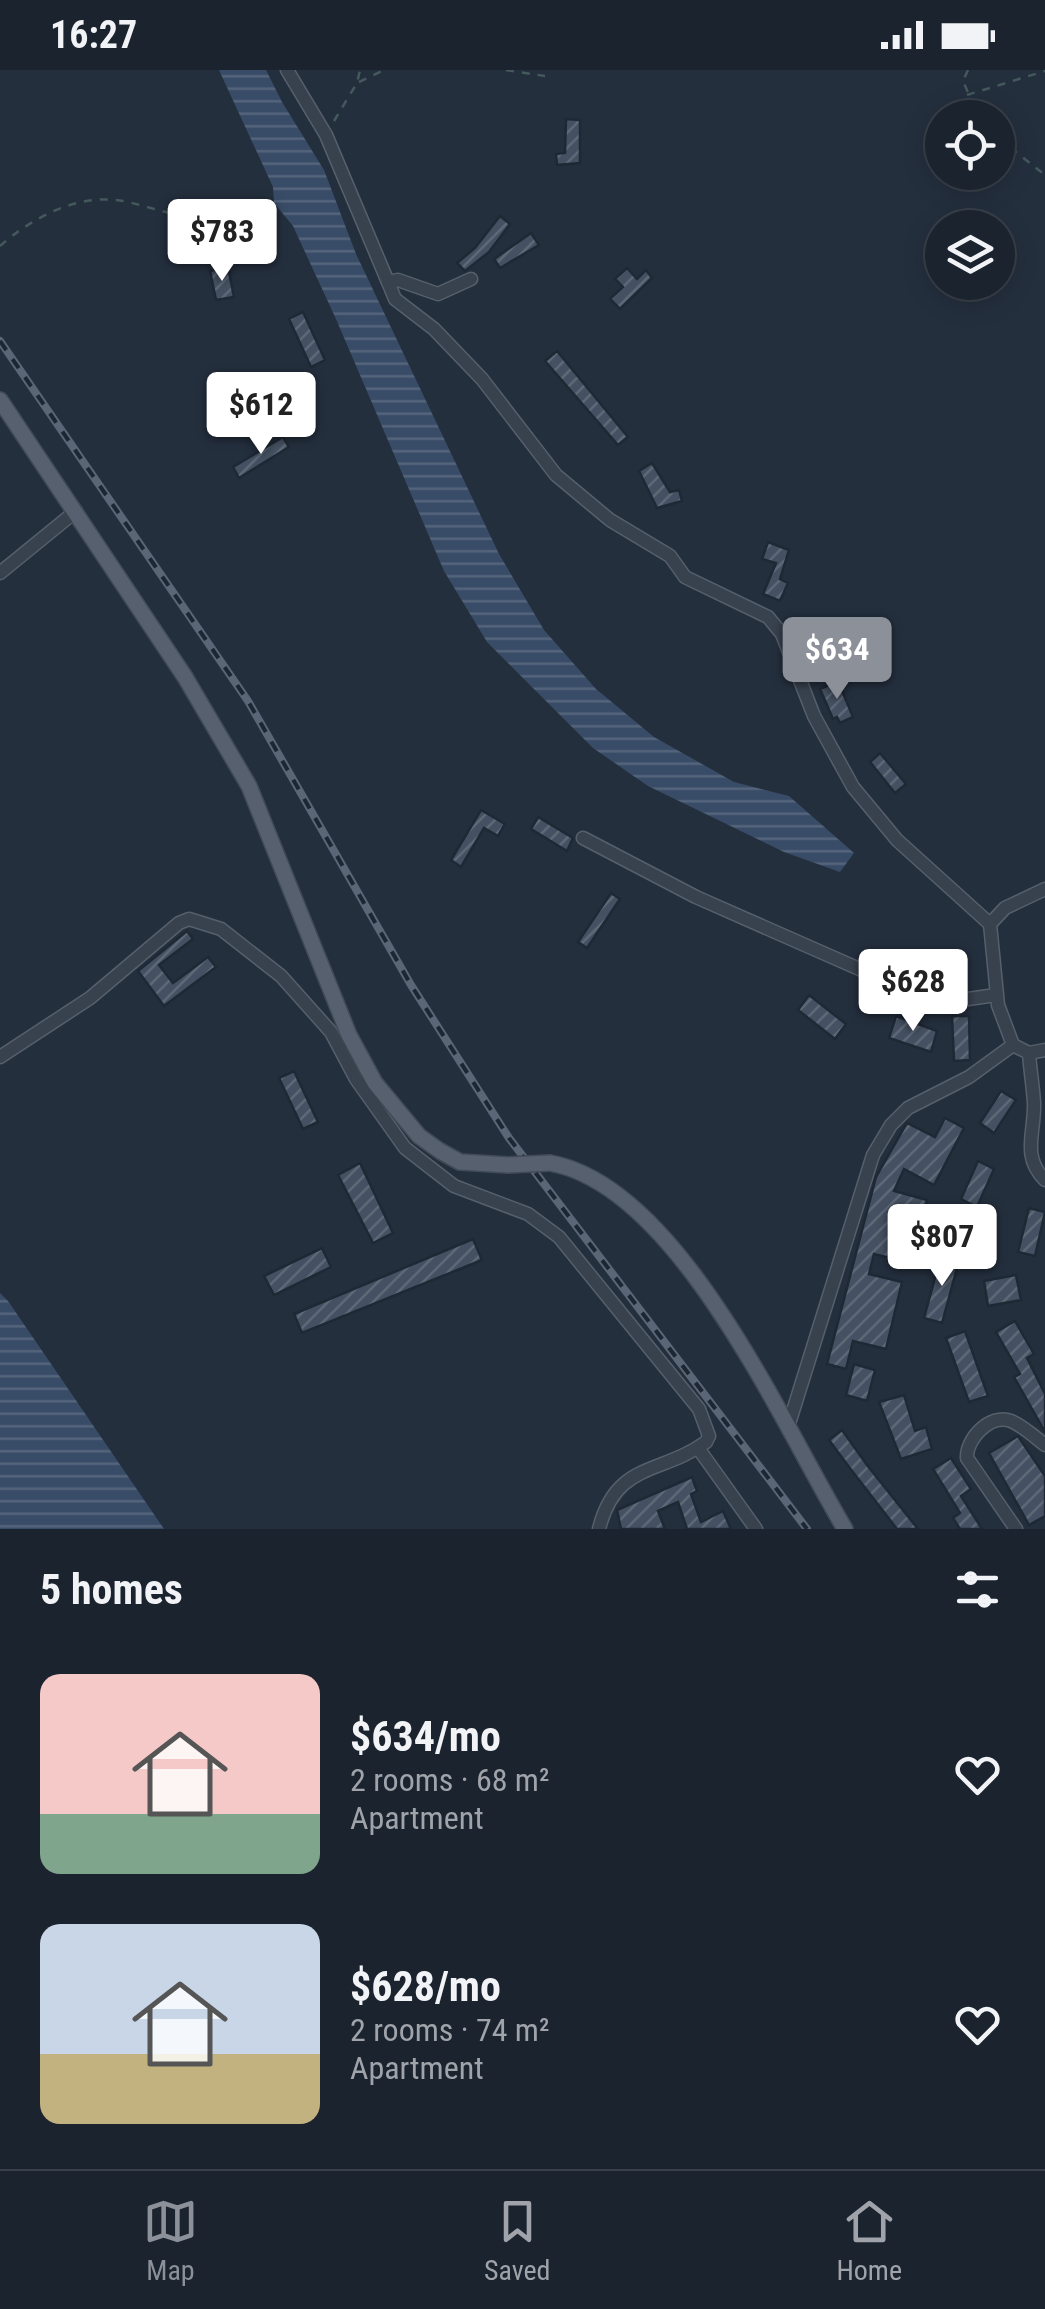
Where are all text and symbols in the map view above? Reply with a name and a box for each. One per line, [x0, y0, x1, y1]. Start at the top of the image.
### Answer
text: 16:27 [50, 13, 137, 57]
map controls [925, 100, 1015, 300]
button: locate [925, 100, 1015, 190]
pin: $783 [163, 199, 281, 284]
button: layers [925, 210, 1015, 300]
text: $783 [190, 212, 254, 250]
pin: $612 [202, 372, 320, 457]
text: $612 [229, 385, 293, 423]
pin: $634 [778, 617, 896, 702]
text: $634 [805, 630, 869, 668]
pin: $628 [854, 949, 972, 1034]
text: $628 [881, 962, 945, 1000]
pin: $807 [883, 1204, 1001, 1289]
text: $807 [910, 1217, 974, 1255]
icon: filters [950, 1562, 1005, 1617]
text: 5 homes [40, 1565, 183, 1614]
text: $634/mo [350, 1712, 501, 1761]
icon: home [120, 1714, 240, 1834]
icon: heart [950, 1747, 1005, 1802]
text: 2 rooms · 68 m² [350, 1761, 549, 1799]
text: Apartment [350, 1799, 484, 1837]
text: $628/mo [350, 1962, 501, 2011]
icon: home [120, 1964, 240, 2084]
icon: heart [950, 1997, 1005, 2052]
text: 2 rooms · 74 m² [350, 2011, 549, 2049]
text: Apartment [350, 2049, 484, 2087]
tab: Map [143, 2194, 198, 2287]
tab: Saved [484, 2194, 550, 2287]
tab: Home [836, 2194, 902, 2287]

